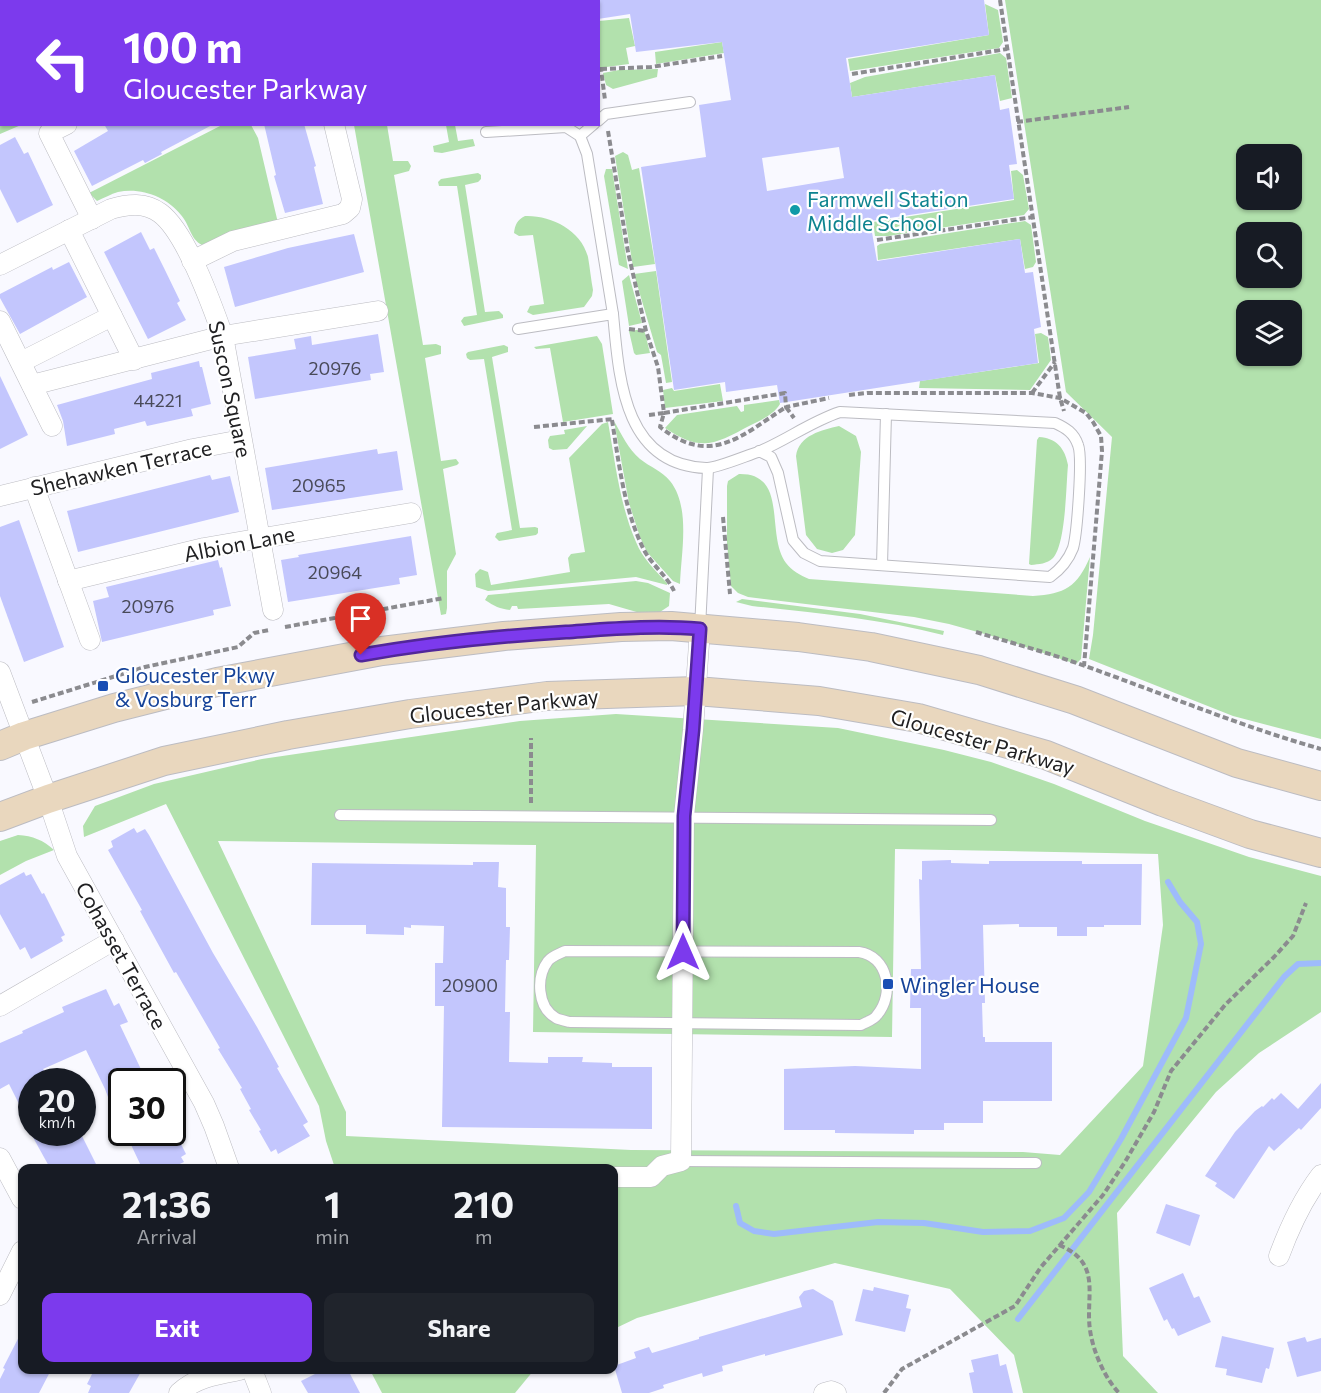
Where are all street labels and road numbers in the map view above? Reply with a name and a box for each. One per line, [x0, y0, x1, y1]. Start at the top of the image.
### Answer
street label: Suscon Square [204, 318, 258, 460]
street label: Shehawken Terrace [28, 434, 214, 500]
street label: Albion Lane [181, 520, 297, 566]
street label: Gloucester Parkway [408, 683, 600, 727]
street label: Gloucester Parkway [888, 703, 1078, 779]
street label: Cohasset Terrace [71, 877, 173, 1033]

